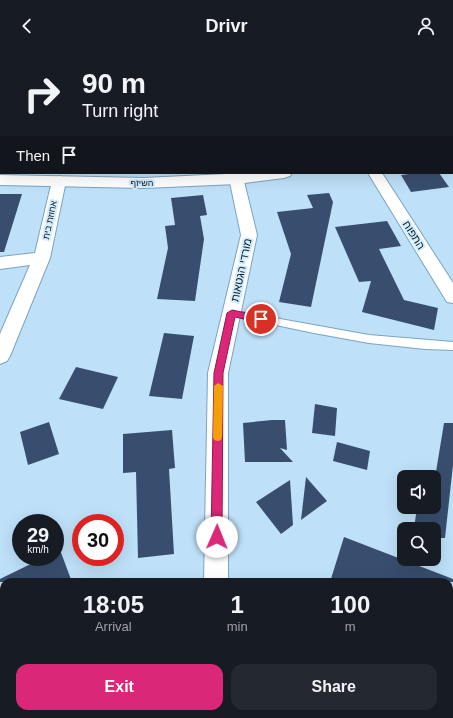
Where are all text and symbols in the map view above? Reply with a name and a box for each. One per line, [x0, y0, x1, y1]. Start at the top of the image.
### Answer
icon: back [16, 15, 38, 37]
icon: person [415, 15, 437, 37]
text: Drivr [205, 16, 248, 36]
icon: right [16, 68, 68, 120]
text: 90 m [82, 68, 146, 99]
text: Turn right [82, 101, 158, 121]
icon: arrive [58, 144, 80, 166]
text: Then [16, 147, 50, 164]
street label: השיזף [131, 178, 153, 188]
street label: אחוזת בית [41, 199, 59, 240]
street label: התפוח [401, 219, 427, 252]
street label: מורדי הגטאות [228, 237, 254, 303]
pin [244, 302, 278, 336]
icon: arrive [250, 308, 272, 330]
map controls [397, 470, 441, 566]
button: sound [397, 470, 441, 514]
speed limit sign: 30 [72, 514, 124, 566]
position arrow [196, 516, 238, 558]
button: search [397, 522, 441, 566]
text: 29 [27, 524, 49, 546]
text: km/h [27, 544, 49, 555]
text: 18:05 [83, 591, 144, 618]
text: 1 [230, 591, 244, 618]
text: 100 [330, 591, 370, 618]
text: Arrival [95, 619, 132, 634]
text: min [227, 619, 248, 634]
text: m [345, 619, 356, 634]
button: Exit [16, 664, 223, 710]
button: Share [231, 664, 437, 710]

